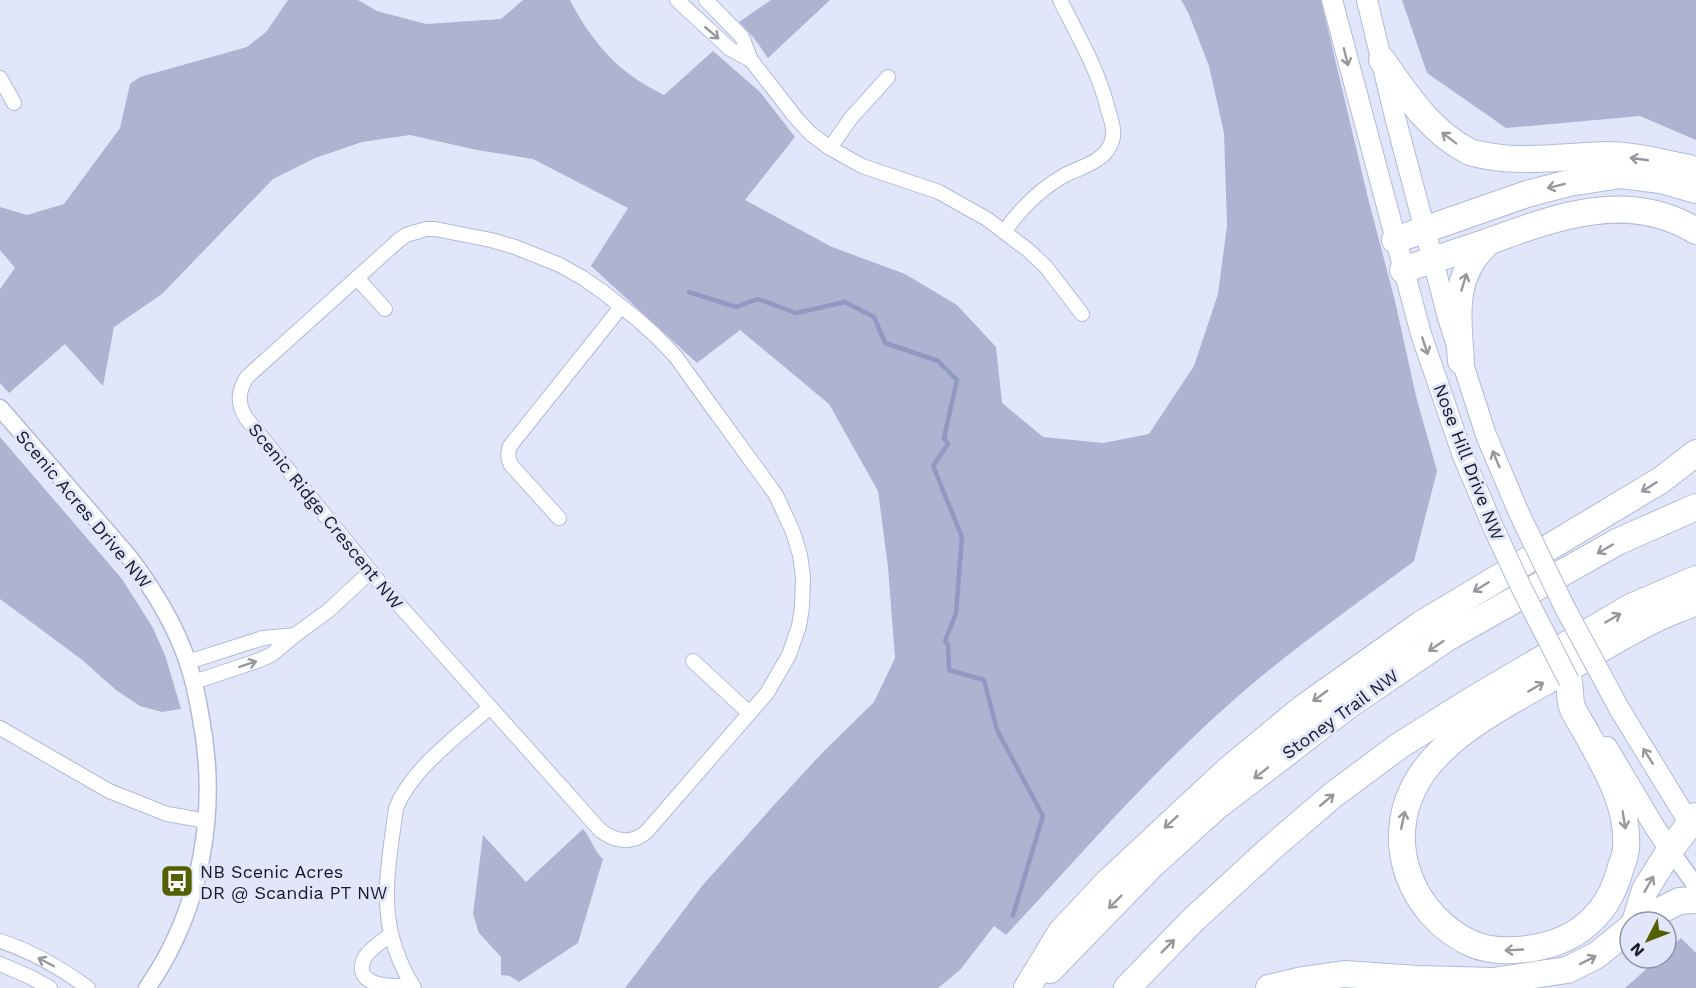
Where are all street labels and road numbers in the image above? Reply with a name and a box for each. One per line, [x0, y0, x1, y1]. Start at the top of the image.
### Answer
street label: Nose Hill Drive NW [1429, 381, 1509, 543]
street label: Scenic Ridge Crescent NW [244, 419, 408, 613]
street label: Scenic Acres Drive NW [12, 426, 156, 592]
street label: Stoney Trail NW [1278, 665, 1402, 763]

